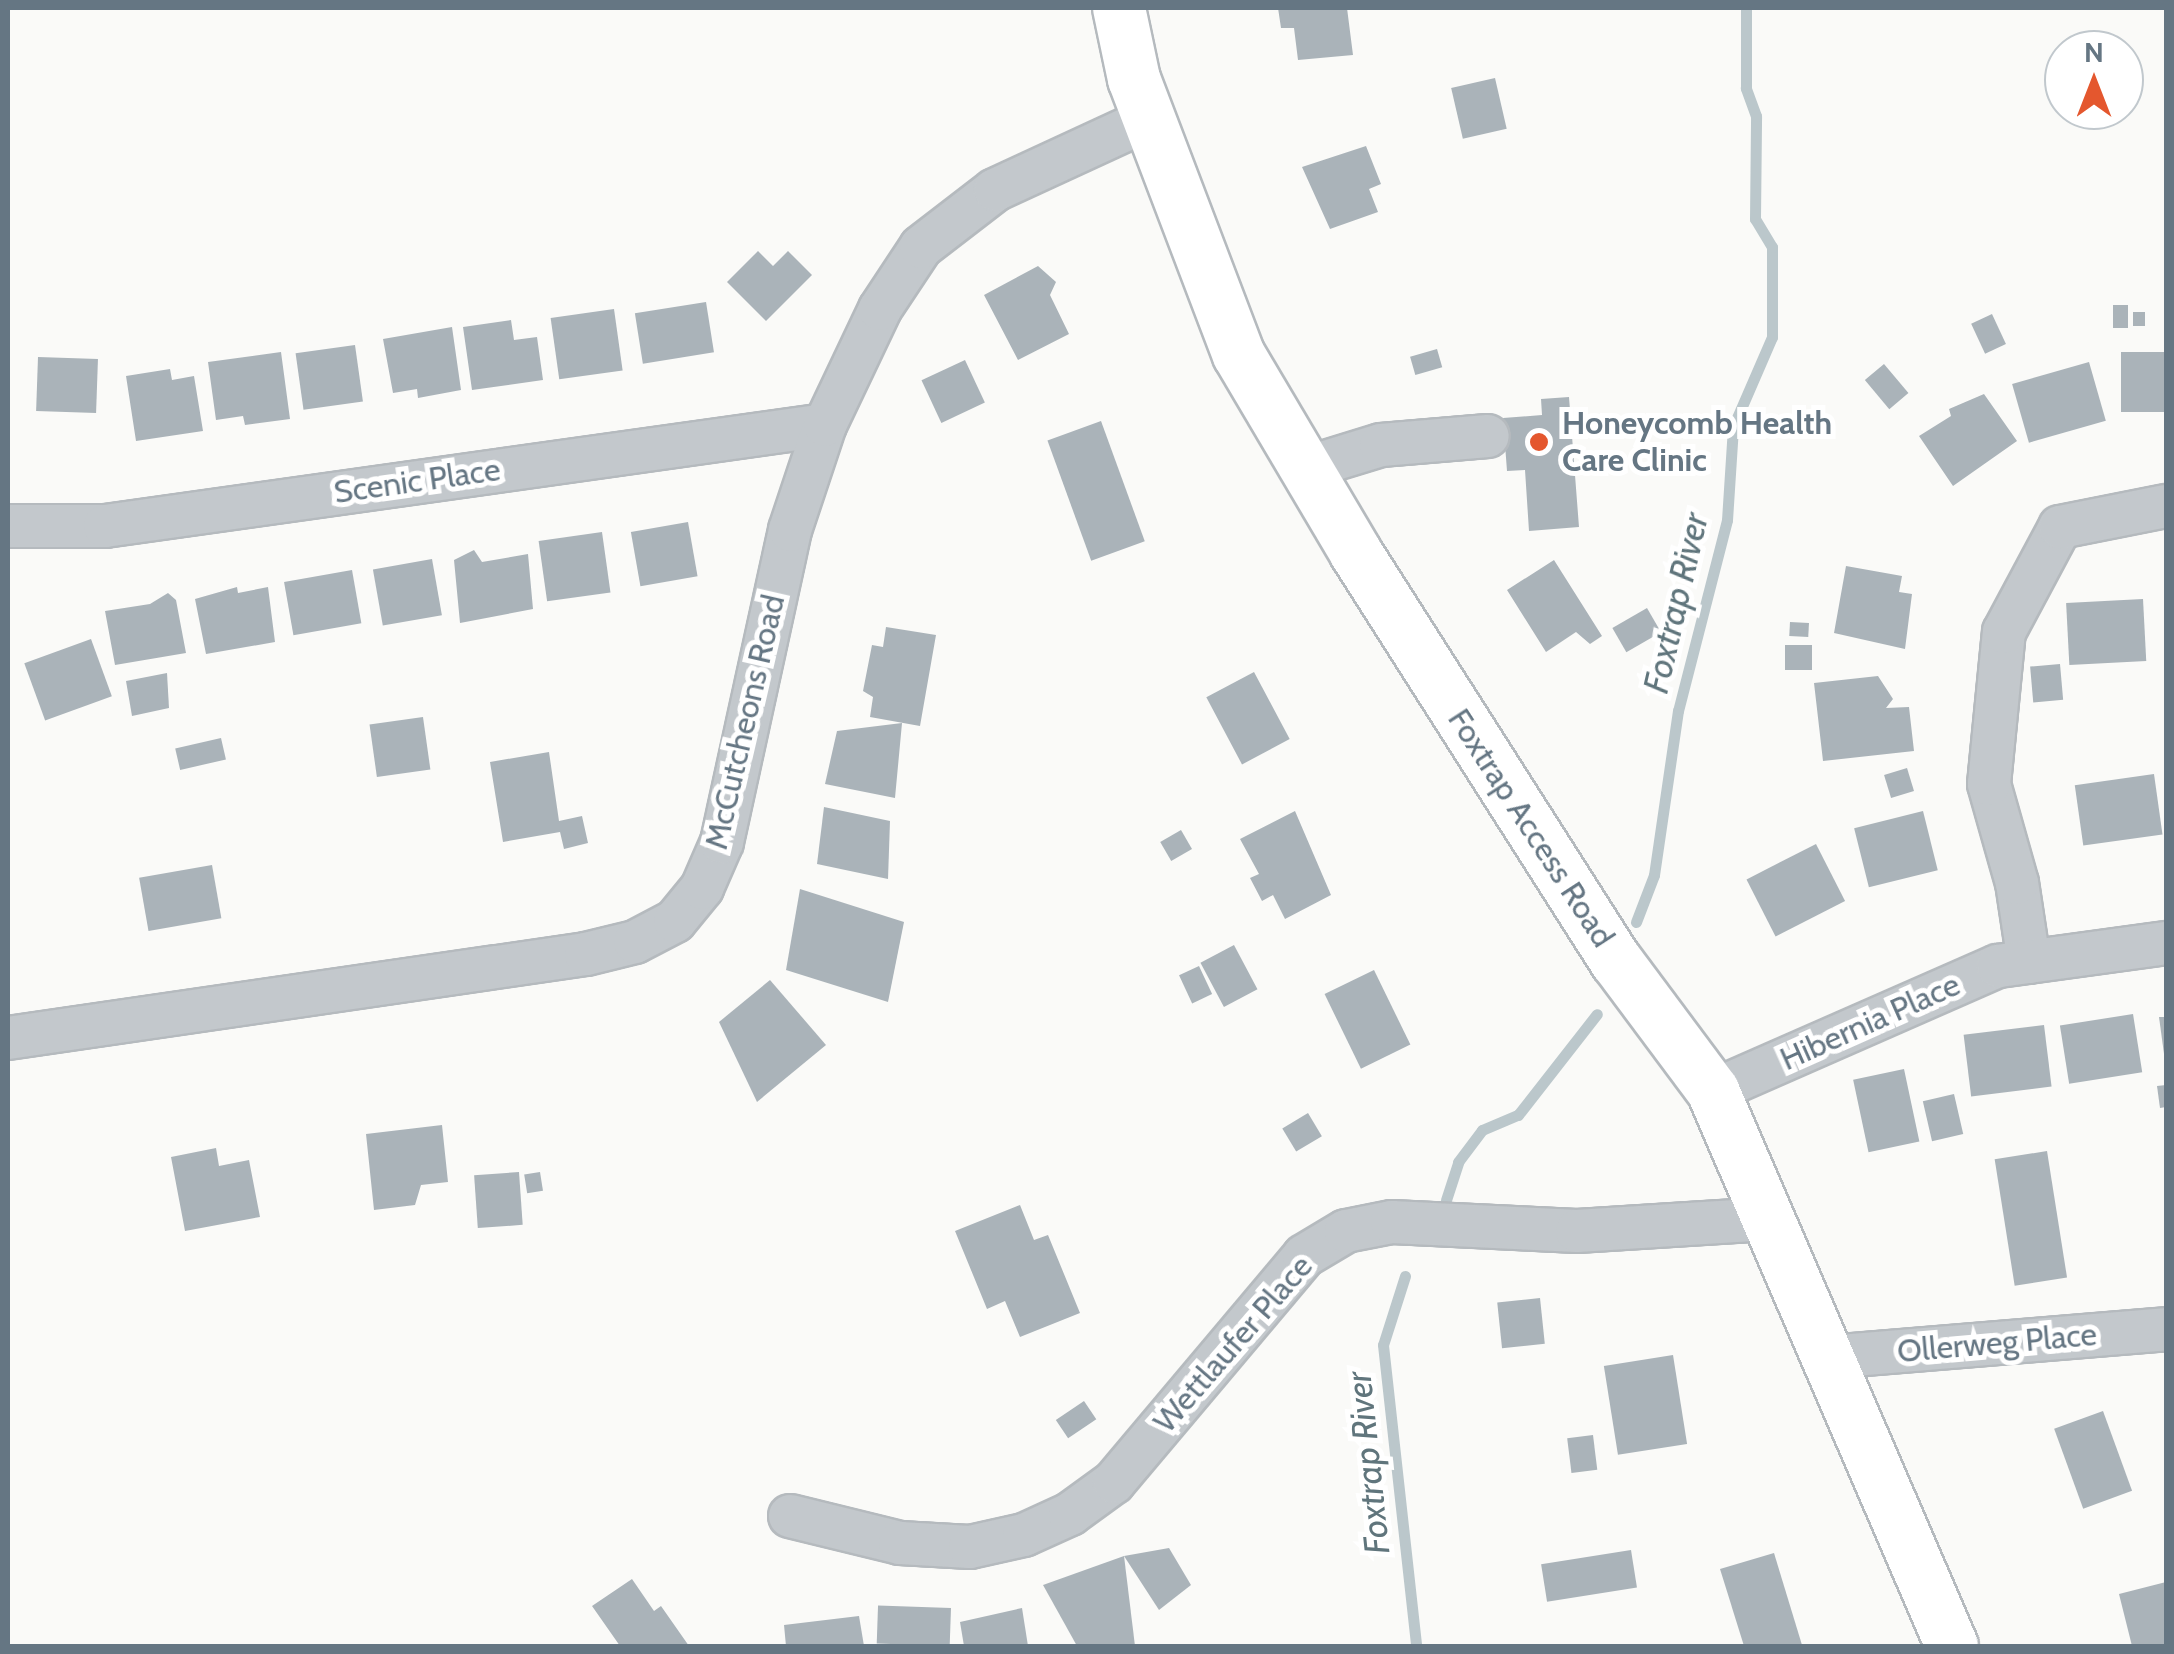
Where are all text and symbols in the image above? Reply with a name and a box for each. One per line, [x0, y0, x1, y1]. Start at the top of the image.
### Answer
north arrow [2044, 30, 2144, 130]
text: N [2084, 35, 2104, 69]
place label: Honeycomb Health Care Clinic [1562, 405, 1832, 480]
marker: Honeycomb Health Care Clinic [1526, 429, 1552, 455]
street label: Scenic Place [331, 450, 503, 512]
water label: Foxtrap River [1635, 509, 1717, 697]
street label: McCutcheons Road [697, 591, 793, 853]
street label: Foxtrap Access Road [1440, 702, 1622, 954]
street label: Hibernia Place [1774, 965, 1966, 1079]
street label: Wettlaufer Place [1146, 1247, 1320, 1441]
street label: Ollerweg Place [1896, 1315, 2098, 1371]
water label: Foxtrap River [1338, 1370, 1398, 1556]

